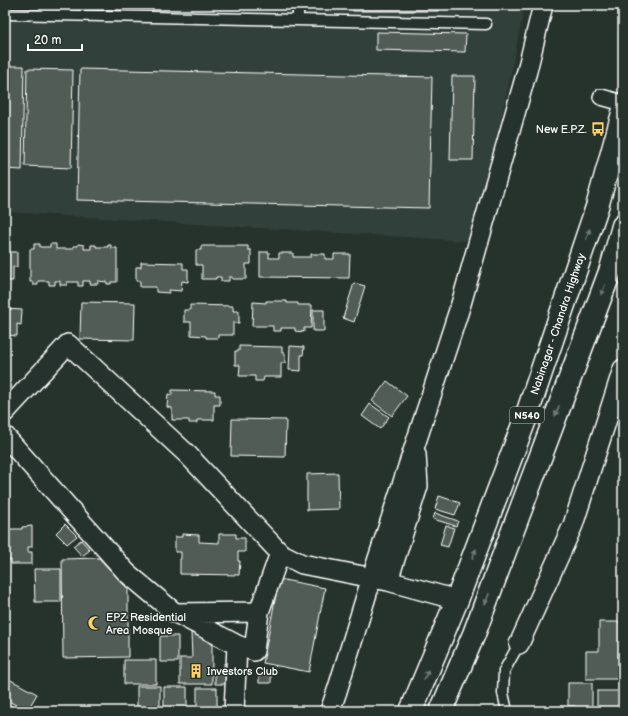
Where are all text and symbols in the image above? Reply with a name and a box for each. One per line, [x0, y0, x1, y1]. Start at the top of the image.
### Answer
scale bar [28, 26, 82, 52]
text: 20 m [34, 33, 61, 48]
bus stop icon: New E.P.Z. [590, 121, 606, 137]
place label: New E.P.Z. [536, 123, 587, 136]
one-way arrow [585, 228, 591, 240]
street label: Nabinagar - Chandra Highway [528, 252, 588, 397]
one-way arrow [600, 284, 606, 296]
one-way arrow [554, 406, 560, 418]
road number: N540 [510, 407, 544, 423]
one-way arrow [472, 548, 478, 560]
one-way arrow [484, 593, 490, 605]
place label: EPZ Residential Area Mosque [106, 611, 186, 637]
mosque icon: EPZ Residential Area Mosque [87, 615, 103, 631]
building icon: Investors Club [188, 663, 204, 679]
place label: Investors Club [207, 665, 278, 678]
one-way arrow [423, 669, 429, 681]

